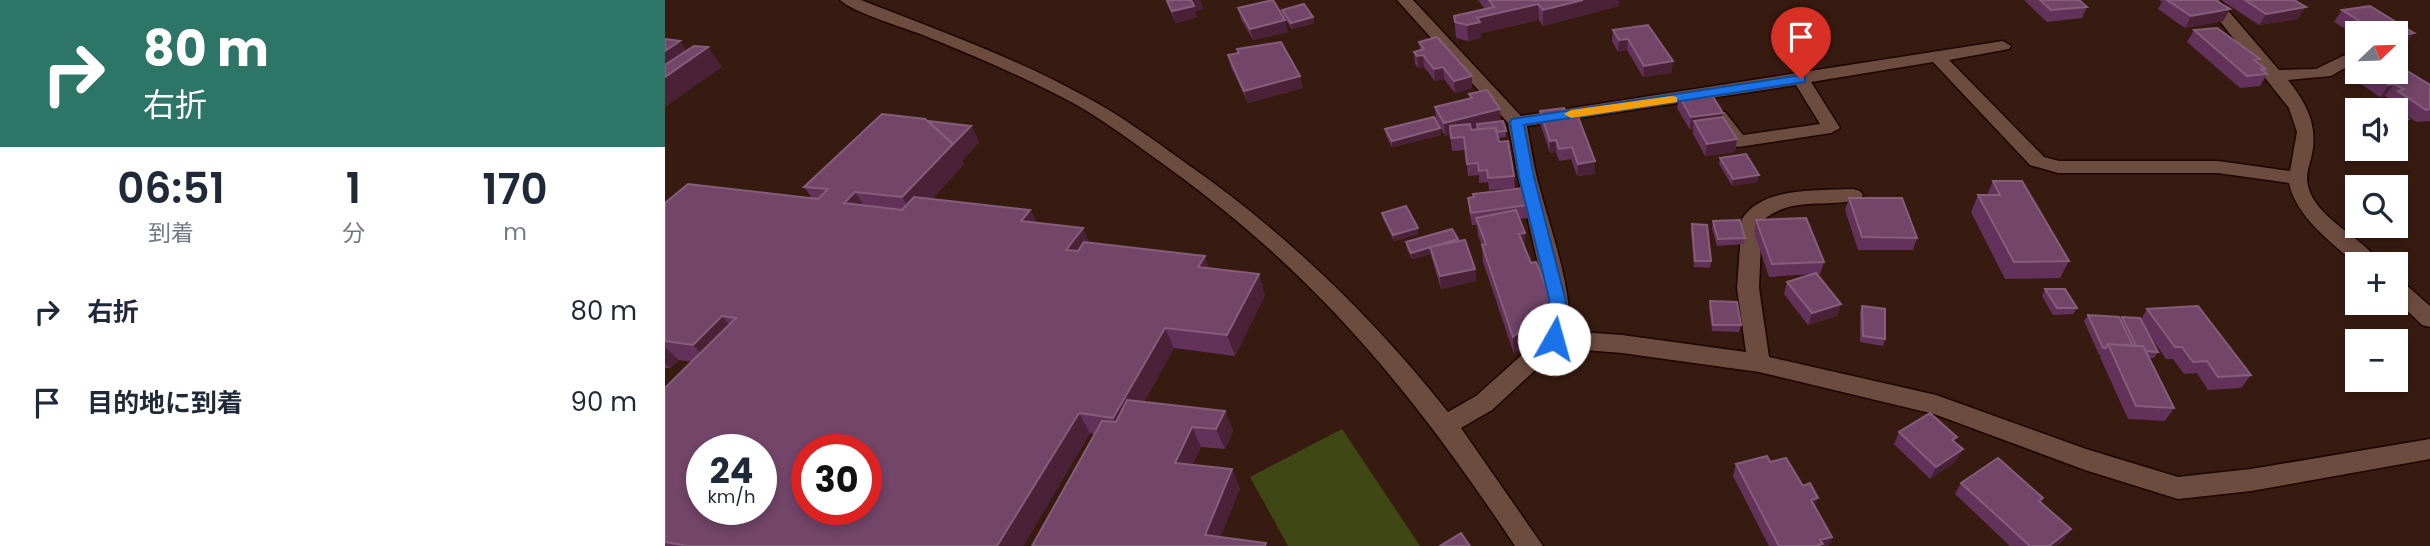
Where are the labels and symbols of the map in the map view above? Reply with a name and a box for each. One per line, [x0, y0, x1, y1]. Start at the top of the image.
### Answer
pin [1771, 7, 1831, 79]
north arrow [2345, 21, 2408, 84]
position arrow [1517, 302, 1591, 376]
speed limit sign: 30 [791, 434, 882, 525]

